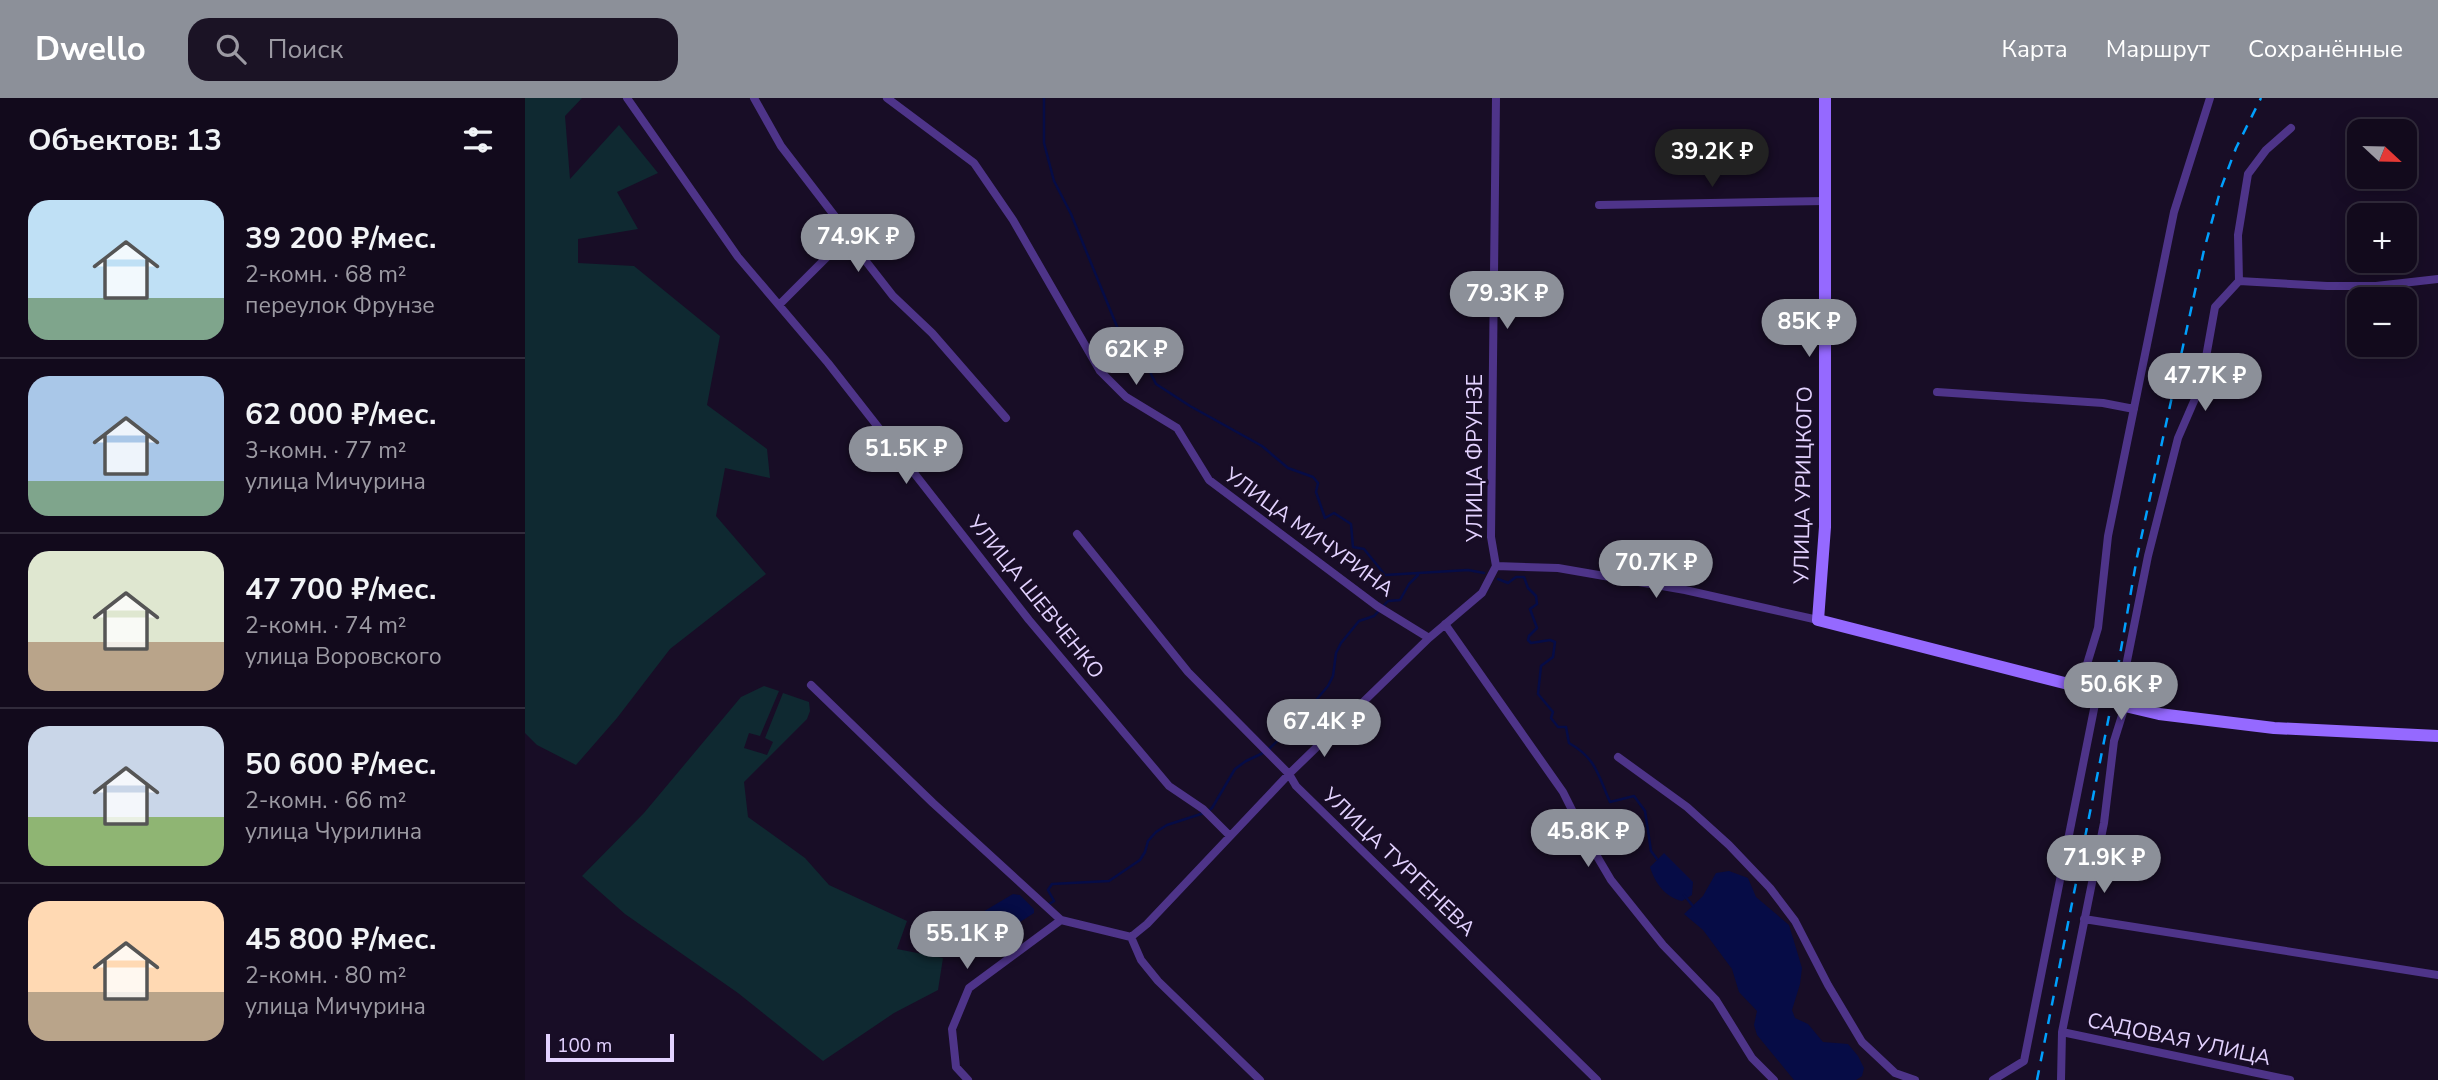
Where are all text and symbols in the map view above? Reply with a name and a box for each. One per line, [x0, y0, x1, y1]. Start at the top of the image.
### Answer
search box [188, 18, 678, 81]
text: Dwello [35, 27, 146, 72]
icon: search [212, 30, 250, 68]
text: Поиск [268, 32, 343, 67]
text: Карта [2002, 33, 2068, 65]
text: Маршрут [2106, 33, 2210, 65]
text: Сохранённые [2248, 33, 2403, 65]
north arrow [2347, 119, 2417, 189]
map controls [2347, 119, 2417, 357]
text: Объектов: 13 [28, 120, 222, 161]
icon: filters [459, 121, 497, 159]
pin: 39.2K ₽ [1647, 130, 1777, 189]
text: 39.2K ₽ [1671, 136, 1753, 167]
button: + [2347, 203, 2417, 273]
pin: 74.9K ₽ [793, 214, 923, 274]
text: 39 200 ₽/мес. [245, 218, 436, 259]
text: 74.9K ₽ [817, 221, 899, 252]
icon: home [84, 228, 168, 312]
text: 2-комн. · 68 m² [245, 259, 407, 290]
pin: 79.3K ₽ [1442, 272, 1572, 331]
text: 79.3K ₽ [1466, 278, 1548, 309]
button: − [2347, 287, 2417, 357]
text: переулок Фрунзе [245, 290, 435, 321]
pin: 85K ₽ [1760, 300, 1858, 359]
text: 85K ₽ [1778, 306, 1840, 337]
pin: 62K ₽ [1087, 328, 1185, 387]
text: 62K ₽ [1105, 334, 1167, 365]
pin: 47.7K ₽ [2140, 354, 2270, 413]
text: 47.7K ₽ [2164, 360, 2246, 391]
street label: УЛИЦА ФРУНЗЕ [1461, 374, 1489, 543]
street label: УЛИЦА УРИЦКОГО [1787, 386, 1819, 585]
text: 62 000 ₽/мес. [245, 394, 436, 435]
icon: home [84, 404, 168, 488]
pin: 51.5K ₽ [841, 426, 971, 486]
text: 51.5K ₽ [865, 433, 947, 464]
text: 3-комн. · 77 m² [245, 435, 407, 466]
street label: УЛИЦА МИЧУРИНА [1218, 460, 1399, 603]
text: улица Мичурина [245, 466, 426, 497]
street label: УЛИЦА ШЕВЧЕНКО [961, 509, 1111, 684]
pin: 70.7K ₽ [1591, 540, 1721, 600]
text: 70.7K ₽ [1615, 547, 1697, 578]
text: 47 700 ₽/мес. [245, 569, 436, 610]
icon: home [84, 579, 168, 663]
text: 2-комн. · 74 m² [245, 610, 407, 641]
text: улица Воровского [245, 641, 442, 672]
pin: 50.6K ₽ [2056, 662, 2186, 722]
text: 50.6K ₽ [2080, 669, 2162, 700]
pin: 67.4K ₽ [1259, 700, 1389, 759]
text: 67.4K ₽ [1283, 706, 1365, 737]
text: 50 600 ₽/мес. [245, 744, 436, 785]
icon: home [84, 754, 168, 838]
street label: УЛИЦА ТУРГЕНЕВА [1316, 781, 1482, 942]
text: 2-комн. · 66 m² [245, 785, 407, 816]
pin: 45.8K ₽ [1523, 810, 1653, 869]
text: улица Чурилина [245, 816, 422, 847]
text: 45.8K ₽ [1547, 816, 1629, 847]
pin: 71.9K ₽ [2039, 836, 2169, 895]
text: 71.9K ₽ [2063, 842, 2145, 873]
pin: 55.1K ₽ [902, 912, 1032, 971]
text: 55.1K ₽ [926, 918, 1008, 949]
text: 45 800 ₽/мес. [245, 919, 436, 960]
icon: home [84, 929, 168, 1013]
text: 2-комн. · 80 m² [245, 960, 407, 991]
text: улица Мичурина [245, 991, 426, 1022]
street label: САДОВАЯ УЛИЦА [2085, 1006, 2273, 1072]
scale bar [546, 1031, 674, 1063]
text: 100 m [557, 1033, 612, 1059]

